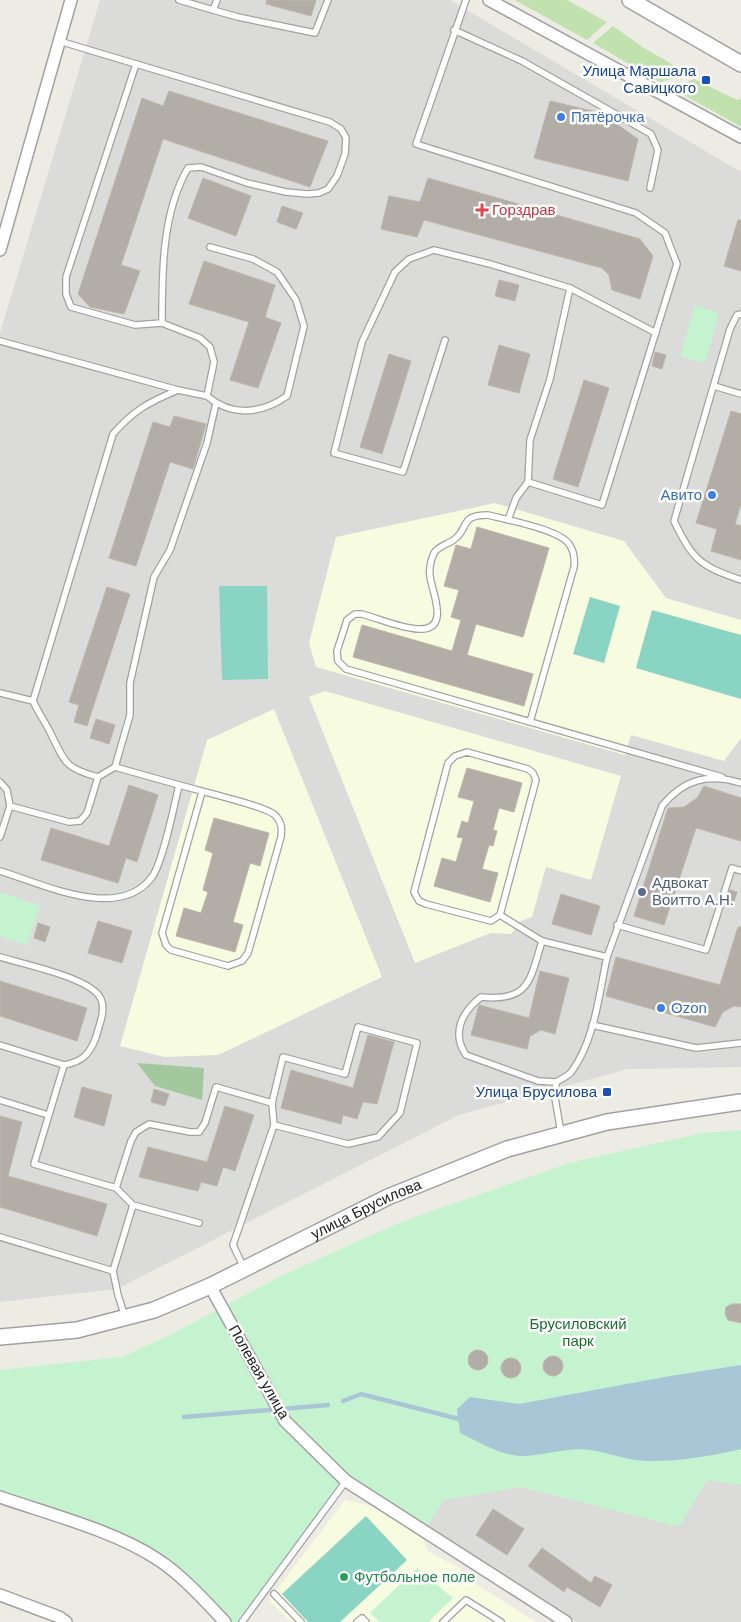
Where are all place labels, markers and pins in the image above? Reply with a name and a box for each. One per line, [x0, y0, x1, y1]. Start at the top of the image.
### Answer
place label: Улица Маршала Савицкого [582, 62, 697, 96]
marker: Улица Маршала Савицкого [700, 74, 712, 86]
place label: Пятёрочка [571, 108, 645, 125]
marker: Пятёрочка [555, 111, 567, 123]
place label: Горздрав [492, 201, 556, 218]
marker: Горздрав [476, 204, 488, 216]
place label: Авито [661, 486, 702, 503]
marker: Авито [706, 489, 718, 501]
place label: Адвокат Воитто А.Н. [652, 874, 734, 908]
marker: Адвокат Воитто А.Н. [636, 886, 648, 898]
place label: Ozon [671, 999, 707, 1016]
marker: Ozon [655, 1002, 667, 1014]
place label: Улица Брусилова [476, 1083, 598, 1100]
marker: Улица Брусилова [601, 1086, 613, 1098]
place label: Футбольное поле [354, 1568, 475, 1585]
marker: Футбольное поле [338, 1571, 350, 1583]

